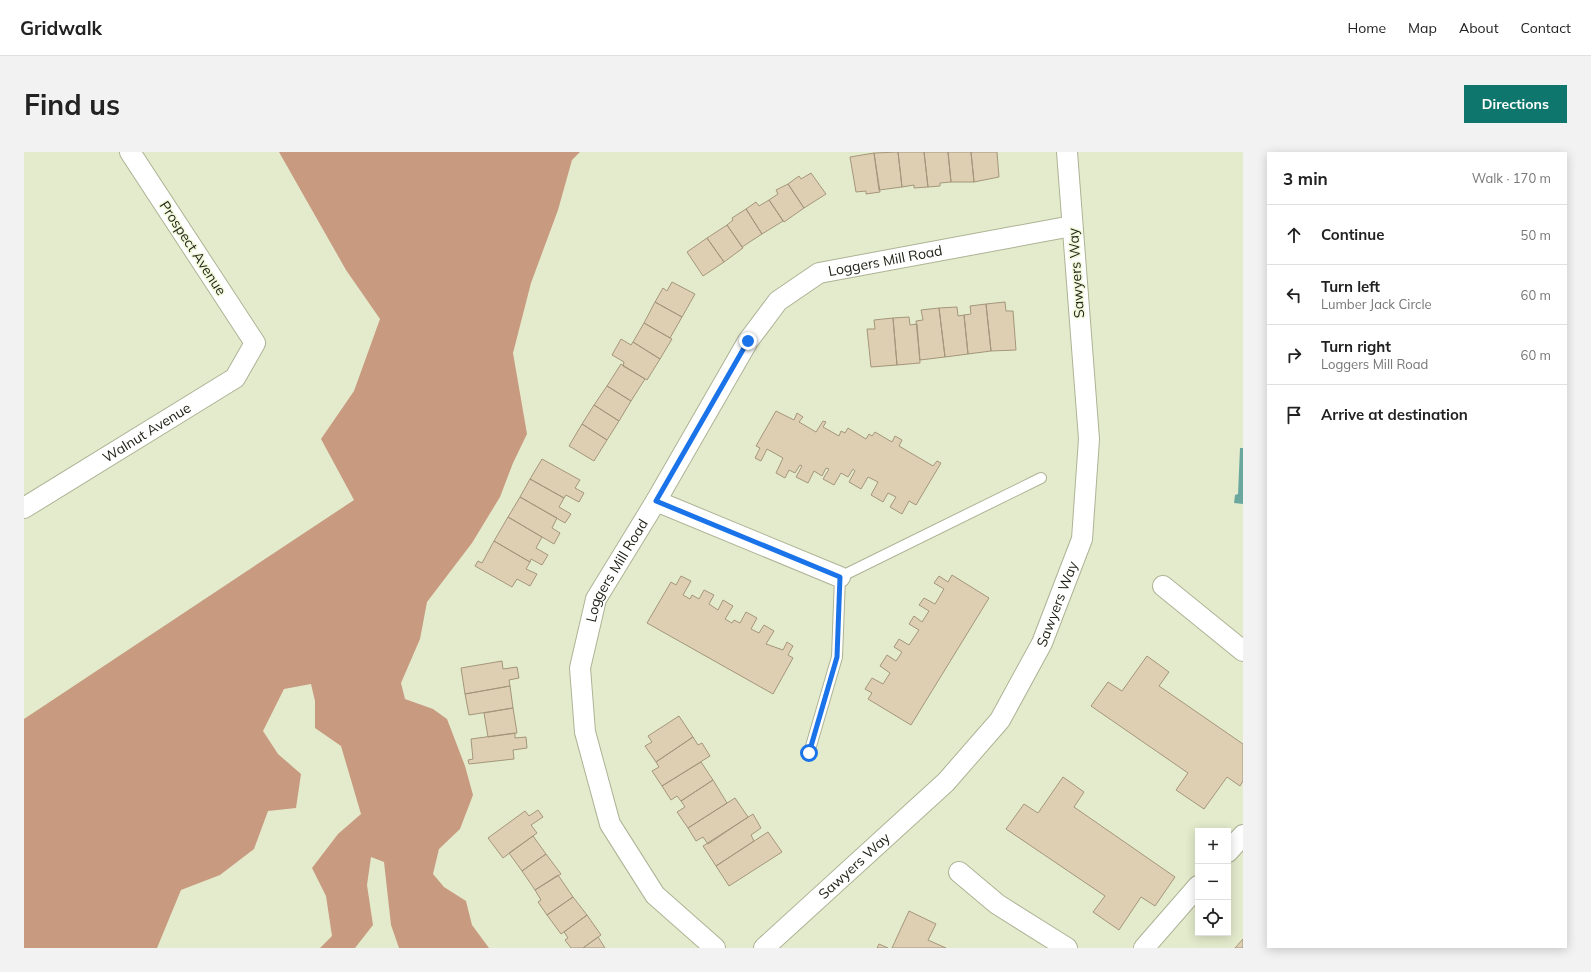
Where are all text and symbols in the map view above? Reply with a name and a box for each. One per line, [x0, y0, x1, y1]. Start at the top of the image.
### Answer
text: Gridwalk [20, 16, 102, 40]
text: Home [1347, 19, 1386, 37]
text: Map [1408, 19, 1437, 37]
text: About [1459, 19, 1499, 37]
text: Contact [1521, 19, 1571, 37]
button: Directions [1464, 85, 1567, 123]
text: Find us [24, 87, 120, 122]
text: 3 min [1283, 168, 1328, 189]
text: Walk · 170 m [1472, 170, 1551, 186]
street label: Prospect Avenue [156, 197, 230, 299]
icon: ahead [1283, 224, 1305, 246]
text: Continue [1321, 225, 1384, 244]
street label: Sawyers Way [1064, 227, 1088, 319]
text: 50 m [1521, 227, 1551, 243]
street label: Loggers Mill Road [827, 241, 944, 280]
text: Turn left [1321, 277, 1380, 296]
icon: left [1283, 284, 1305, 306]
text: 60 m [1521, 287, 1551, 303]
text: Lumber Jack Circle [1321, 296, 1432, 312]
route end [739, 332, 757, 350]
text: Turn right [1321, 337, 1391, 356]
icon: right [1283, 344, 1305, 366]
text: 60 m [1521, 347, 1551, 363]
text: Loggers Mill Road [1321, 356, 1428, 372]
street label: Walnut Avenue [99, 399, 194, 466]
icon: arrive [1283, 404, 1305, 426]
text: Arrive at destination [1321, 405, 1468, 424]
street label: Loggers Mill Road [582, 515, 652, 624]
street label: Sawyers Way [1032, 558, 1082, 650]
route start [800, 744, 818, 762]
street label: Sawyers Way [815, 828, 894, 903]
map controls [1195, 828, 1231, 936]
button: + [1195, 828, 1231, 864]
button: − [1195, 864, 1231, 900]
button: locate [1195, 900, 1231, 936]

